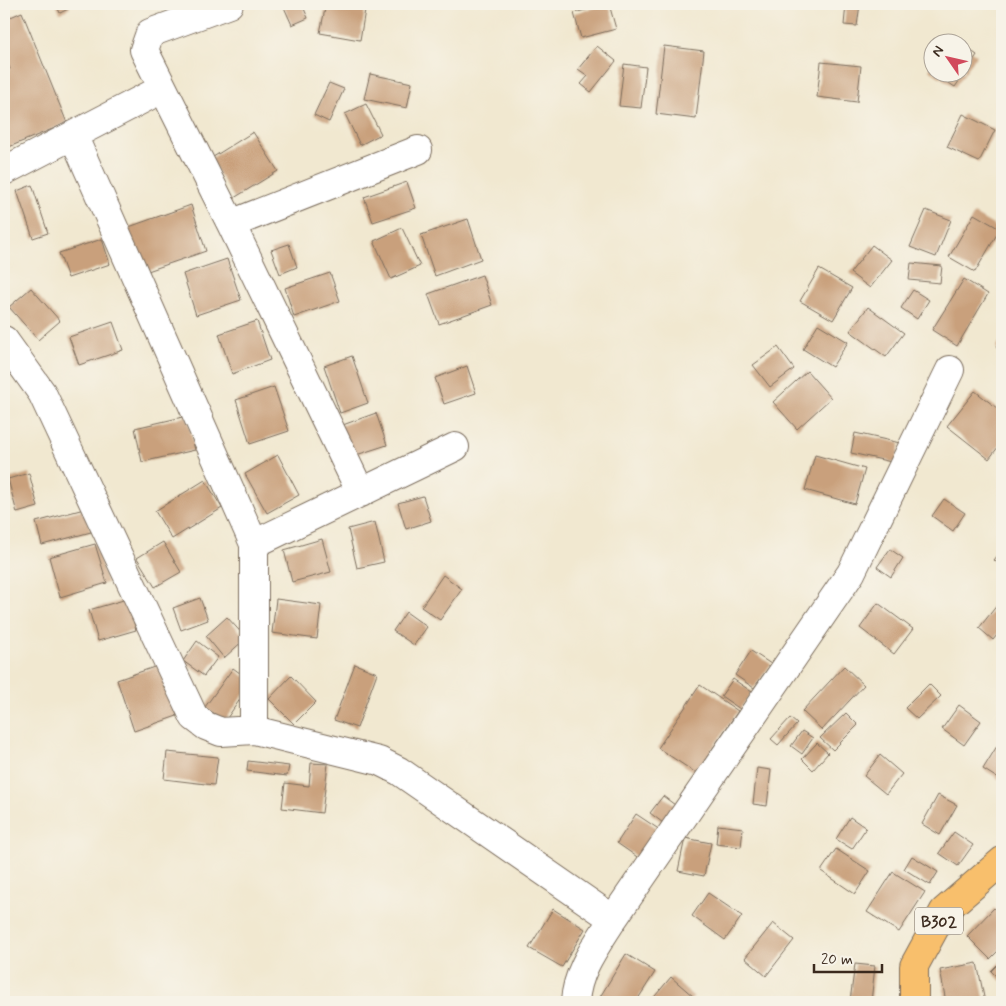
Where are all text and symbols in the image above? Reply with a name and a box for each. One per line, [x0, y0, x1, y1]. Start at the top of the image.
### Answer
north arrow [924, 32, 974, 82]
text: N [928, 42, 948, 60]
road number: B302 [915, 908, 963, 934]
scale bar [814, 941, 881, 973]
text: 20 m [821, 950, 853, 970]

